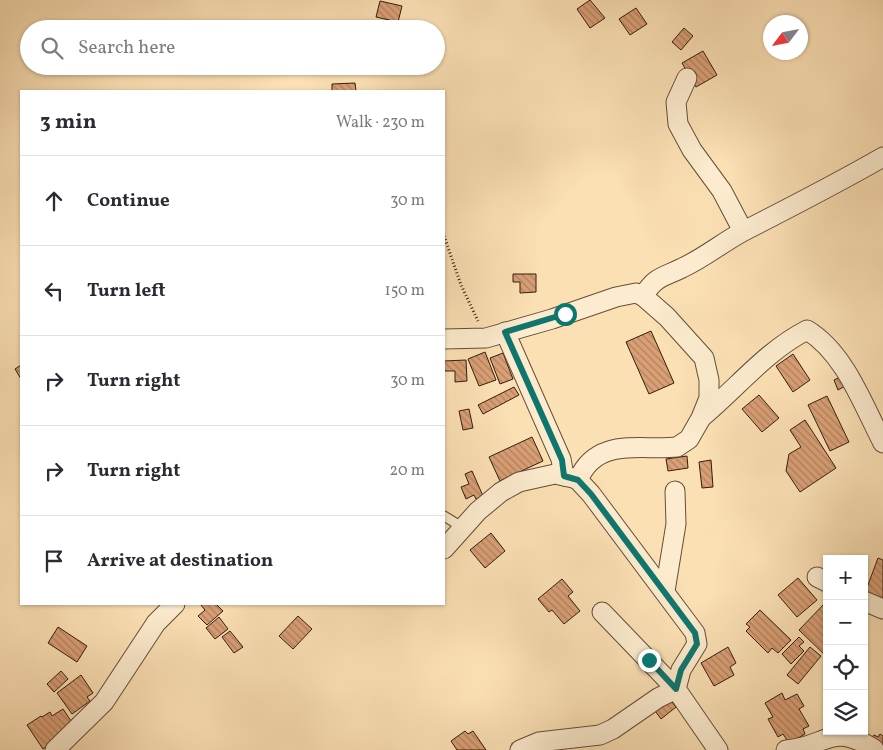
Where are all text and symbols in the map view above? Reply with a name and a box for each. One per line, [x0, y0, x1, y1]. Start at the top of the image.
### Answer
north arrow [763, 15, 808, 60]
search box [20, 20, 445, 75]
icon: search [38, 34, 66, 62]
text: Search here [78, 35, 175, 61]
text: 3 min [40, 108, 96, 137]
text: Walk · 230 m [336, 112, 425, 134]
icon: ahead [40, 187, 68, 215]
text: Continue [87, 188, 170, 214]
text: 30 m [390, 190, 425, 212]
icon: left [40, 277, 68, 305]
text: Turn left [87, 278, 166, 304]
text: 150 m [384, 280, 425, 302]
route start [554, 303, 577, 326]
icon: right [40, 367, 68, 395]
text: Turn right [87, 368, 180, 394]
text: 30 m [390, 370, 425, 392]
icon: right [40, 457, 68, 485]
text: Turn right [87, 458, 180, 484]
text: 20 m [390, 460, 425, 482]
icon: arrive [40, 547, 68, 575]
text: Arrive at destination [87, 548, 273, 574]
map controls [823, 555, 868, 735]
button: + [823, 555, 868, 600]
button: − [823, 600, 868, 645]
button: locate [823, 645, 868, 690]
route end [638, 649, 661, 672]
button: layers [823, 690, 868, 735]

